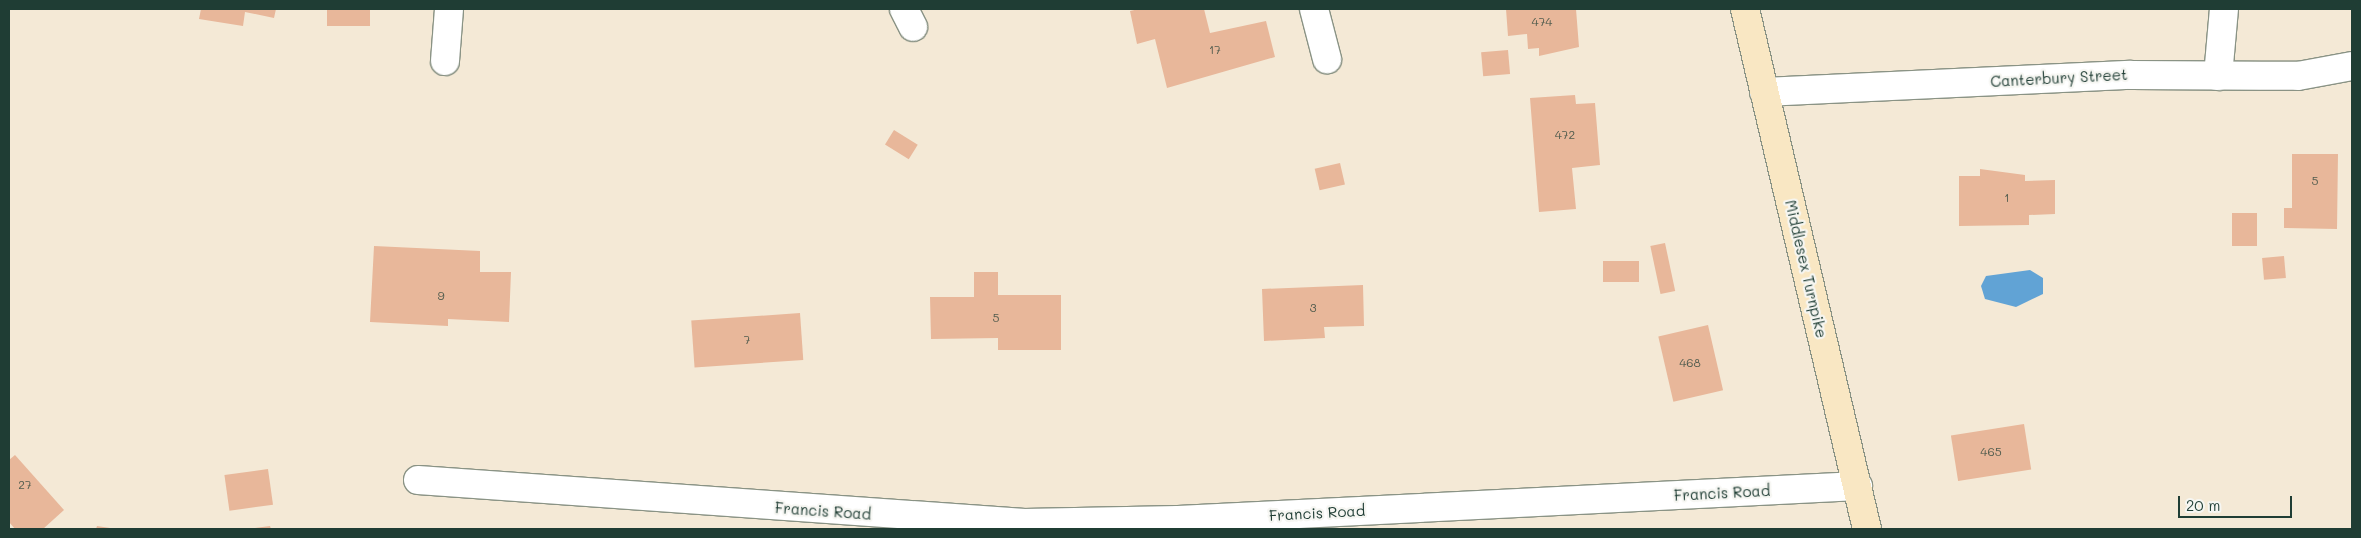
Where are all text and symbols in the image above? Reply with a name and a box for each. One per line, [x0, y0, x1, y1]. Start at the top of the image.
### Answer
house number: 474 [1532, 15, 1552, 29]
house number: 17 [1209, 43, 1221, 57]
street label: Canterbury Street [1990, 65, 2128, 91]
house number: 472 [1555, 128, 1575, 142]
house number: 5 [2312, 174, 2318, 188]
house number: 1 [2004, 191, 2010, 205]
street label: Middlesex Turnpike [1781, 198, 1831, 340]
house number: 9 [437, 289, 445, 303]
house number: 3 [1309, 301, 1317, 315]
house number: 5 [993, 311, 999, 325]
house number: 7 [744, 333, 750, 347]
house number: 468 [1679, 356, 1701, 370]
house number: 465 [1980, 445, 2002, 459]
house number: 27 [18, 478, 32, 492]
street label: Francis Road [1673, 481, 1771, 505]
scale bar [2181, 486, 2295, 518]
text: 20 m [2186, 495, 2220, 515]
street label: Francis Road [774, 499, 872, 523]
street label: Francis Road [1268, 501, 1366, 525]

